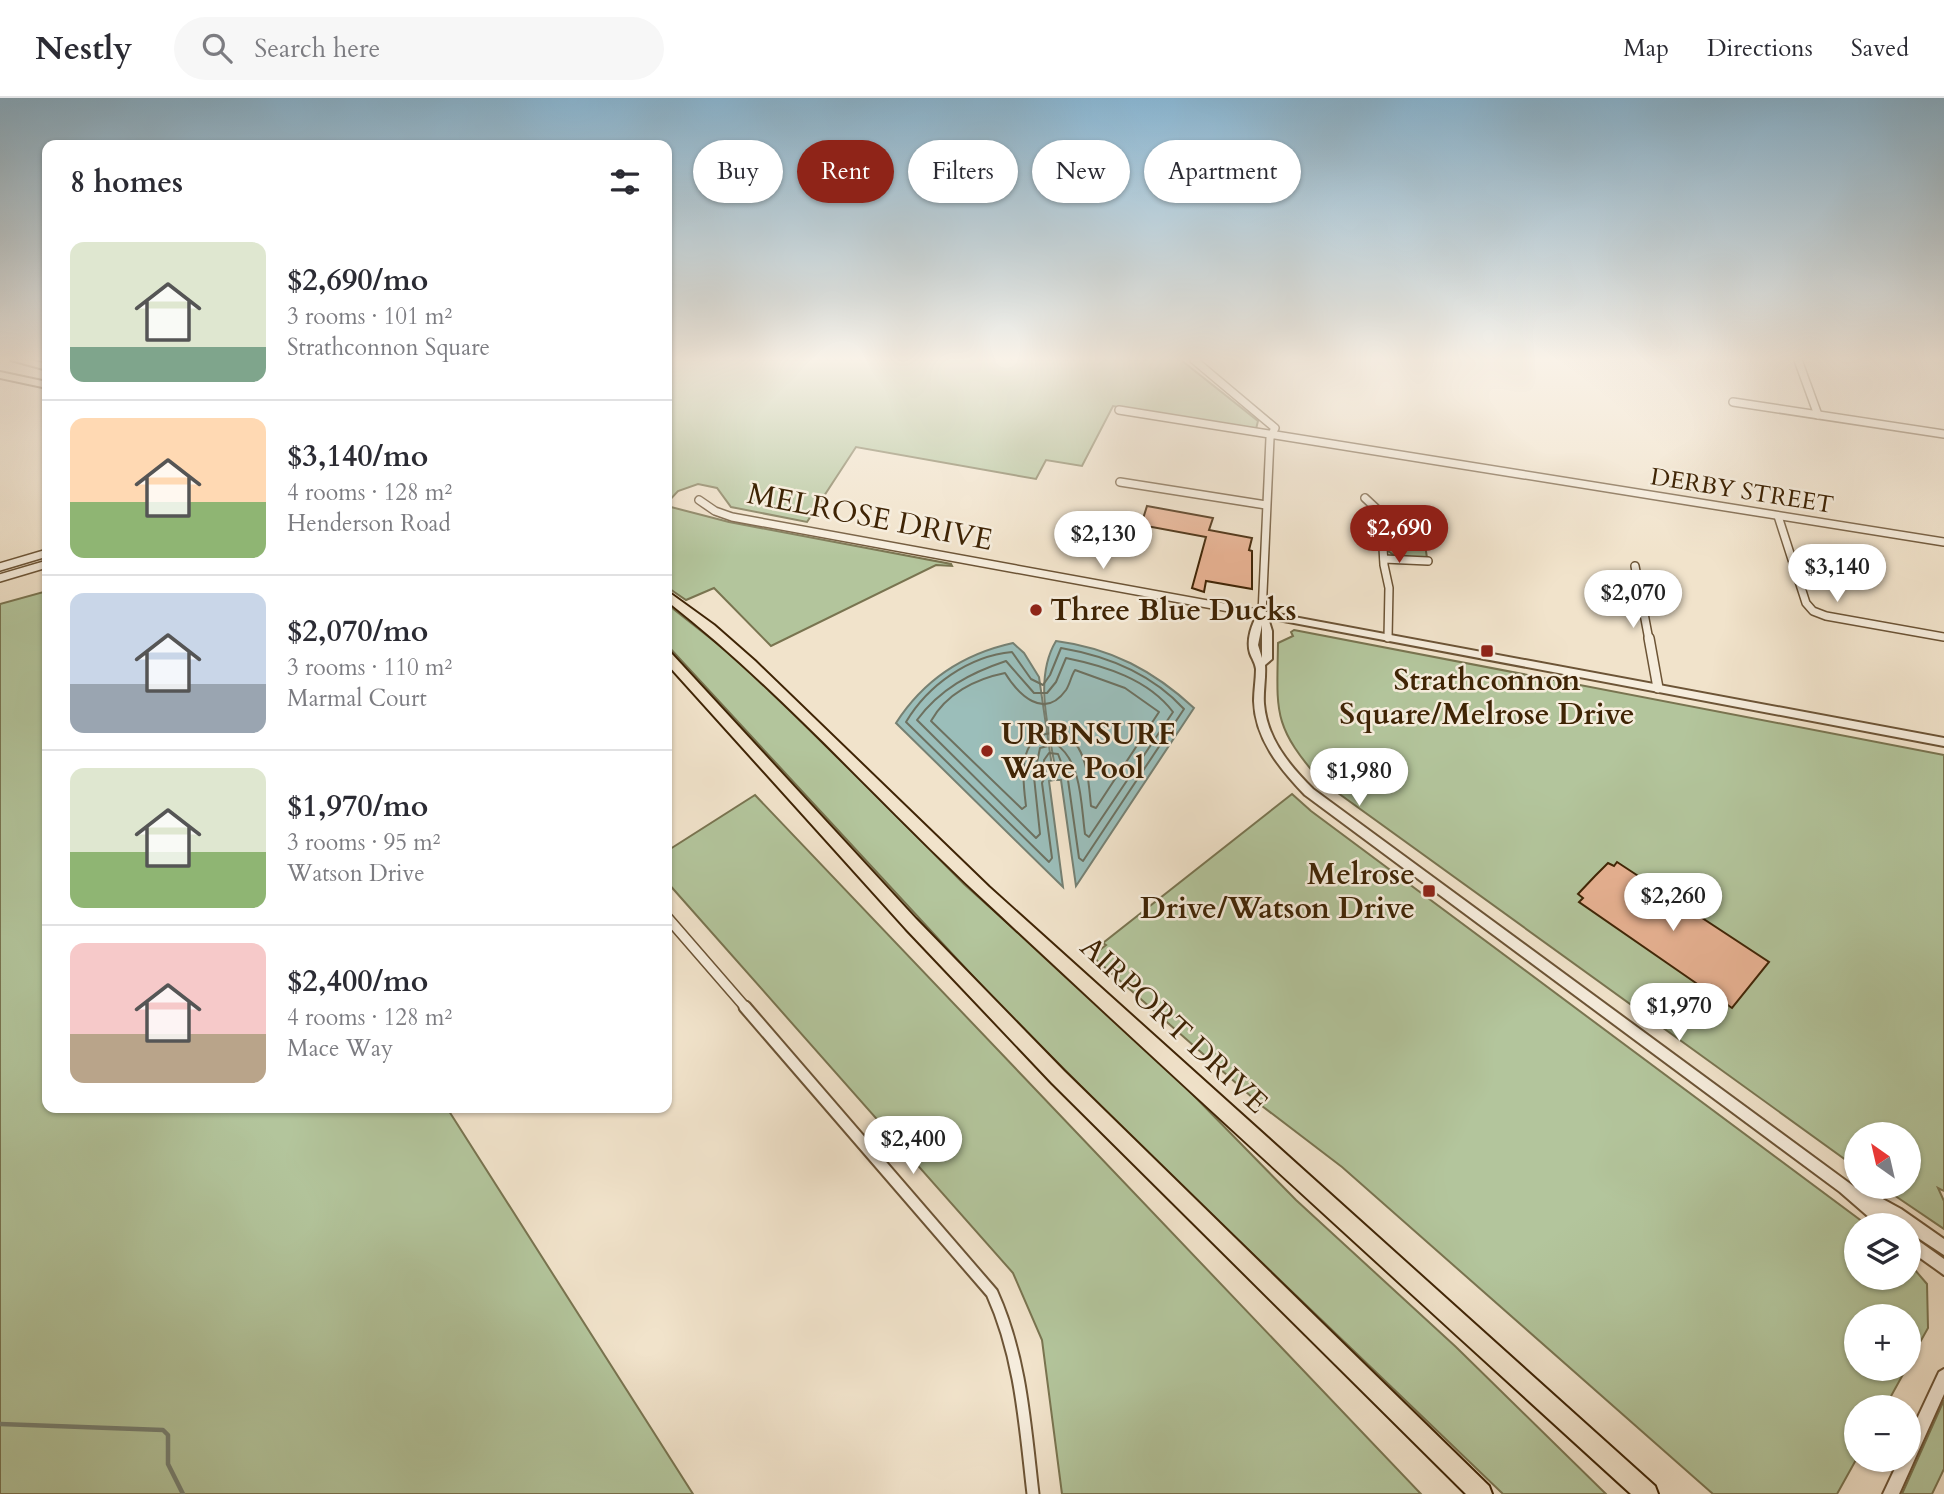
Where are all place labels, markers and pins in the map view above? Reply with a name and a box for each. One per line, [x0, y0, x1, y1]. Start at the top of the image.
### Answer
pin: $2,690 [1342, 505, 1456, 565]
pin: $2,130 [1046, 512, 1160, 571]
pin: $3,140 [1780, 545, 1894, 604]
pin: $2,070 [1576, 570, 1690, 630]
place label: Three Blue Ducks [1050, 590, 1297, 631]
marker: Three Blue Ducks [1028, 602, 1044, 618]
marker: Strathconnon Square/Melrose Drive [1479, 643, 1495, 659]
place label: Strathconnon Square/Melrose Drive [1339, 660, 1635, 735]
place label: URBNSURF Wave Pool [1000, 714, 1176, 789]
marker: URBNSURF Wave Pool [979, 743, 995, 759]
pin: $1,980 [1302, 748, 1416, 808]
place label: Melrose Drive/Watson Drive [1140, 854, 1415, 929]
pin: $2,260 [1616, 874, 1730, 933]
marker: Melrose Drive/Watson Drive [1421, 883, 1437, 899]
pin: $1,970 [1622, 984, 1736, 1043]
pin: $2,400 [856, 1116, 970, 1176]

